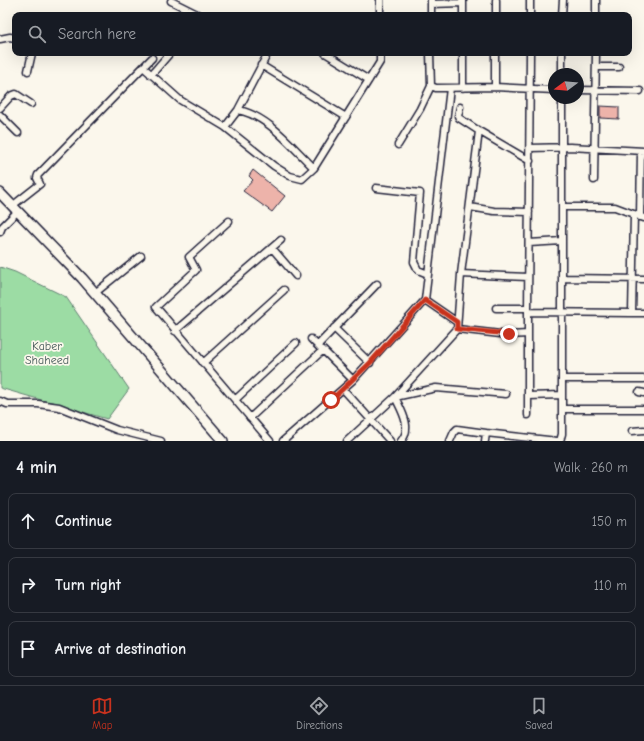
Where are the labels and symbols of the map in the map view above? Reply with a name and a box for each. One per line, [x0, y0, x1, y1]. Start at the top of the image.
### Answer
north arrow [548, 68, 584, 104]
route end [500, 325, 518, 343]
park label: Kaber Shaheed [25, 339, 69, 367]
route start [322, 391, 340, 409]

